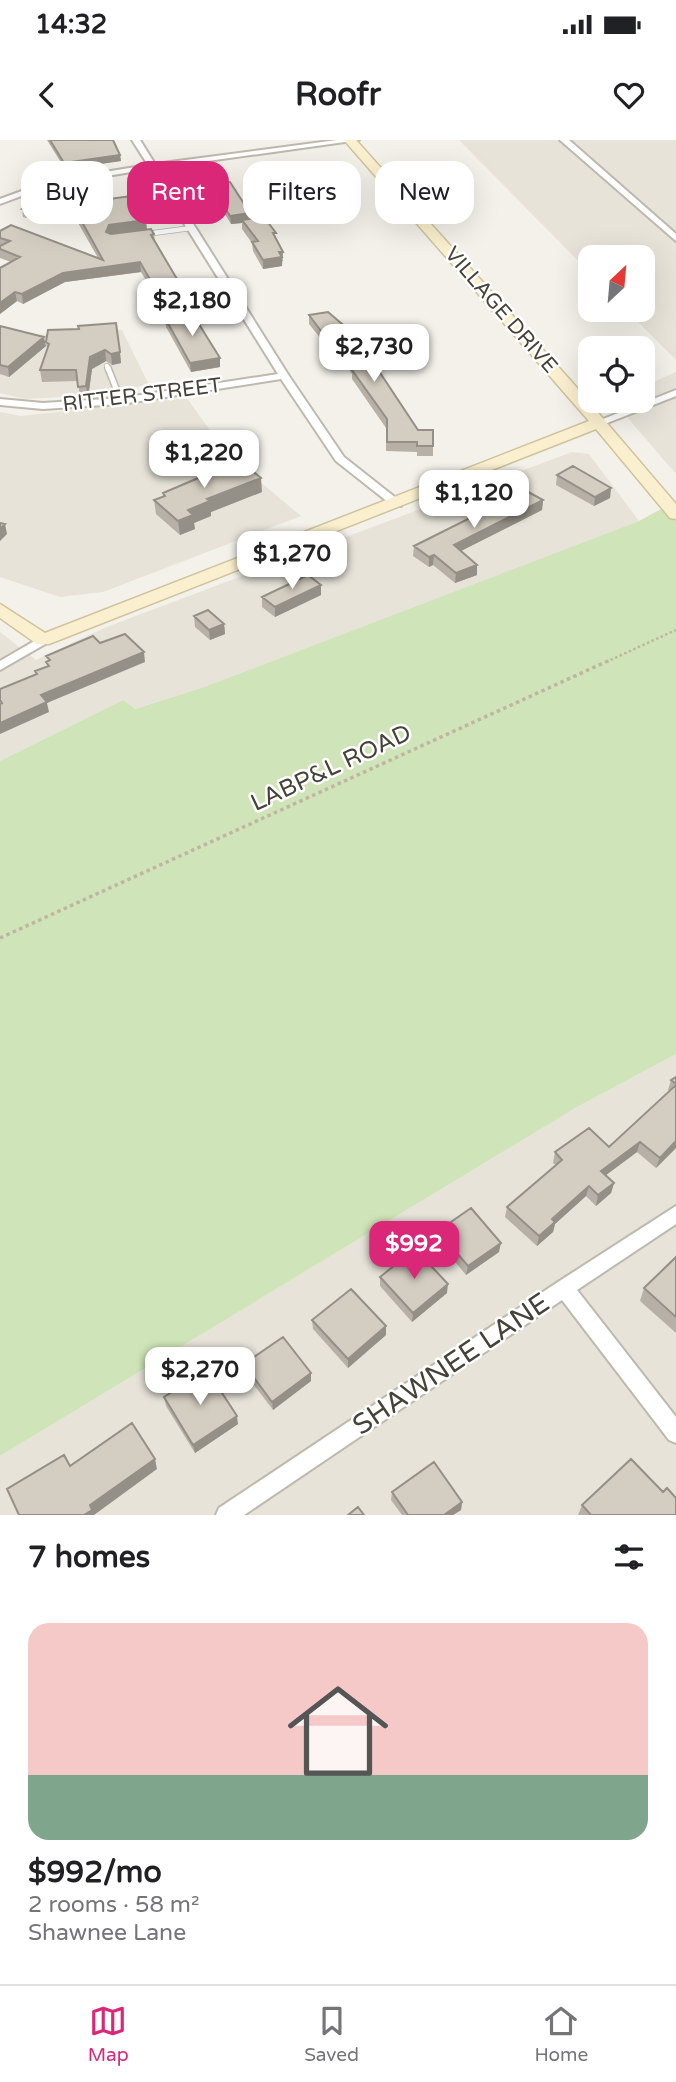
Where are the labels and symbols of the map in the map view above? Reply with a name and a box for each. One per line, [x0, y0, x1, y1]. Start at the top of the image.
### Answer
street label: VILLAGE DRIVE [439, 242, 563, 378]
north arrow [578, 245, 654, 322]
pin: $2,180 [135, 278, 249, 338]
pin: $2,730 [317, 324, 431, 384]
street label: RITTER STREET [61, 373, 223, 417]
pin: $1,220 [147, 430, 261, 490]
pin: $1,120 [417, 470, 531, 530]
pin: $1,270 [235, 532, 349, 591]
street label: LABP&L ROAD [246, 718, 416, 818]
pin: $992 [373, 1222, 455, 1281]
street label: SHAWNEE LANE [346, 1286, 556, 1442]
pin: $2,270 [143, 1348, 257, 1407]

